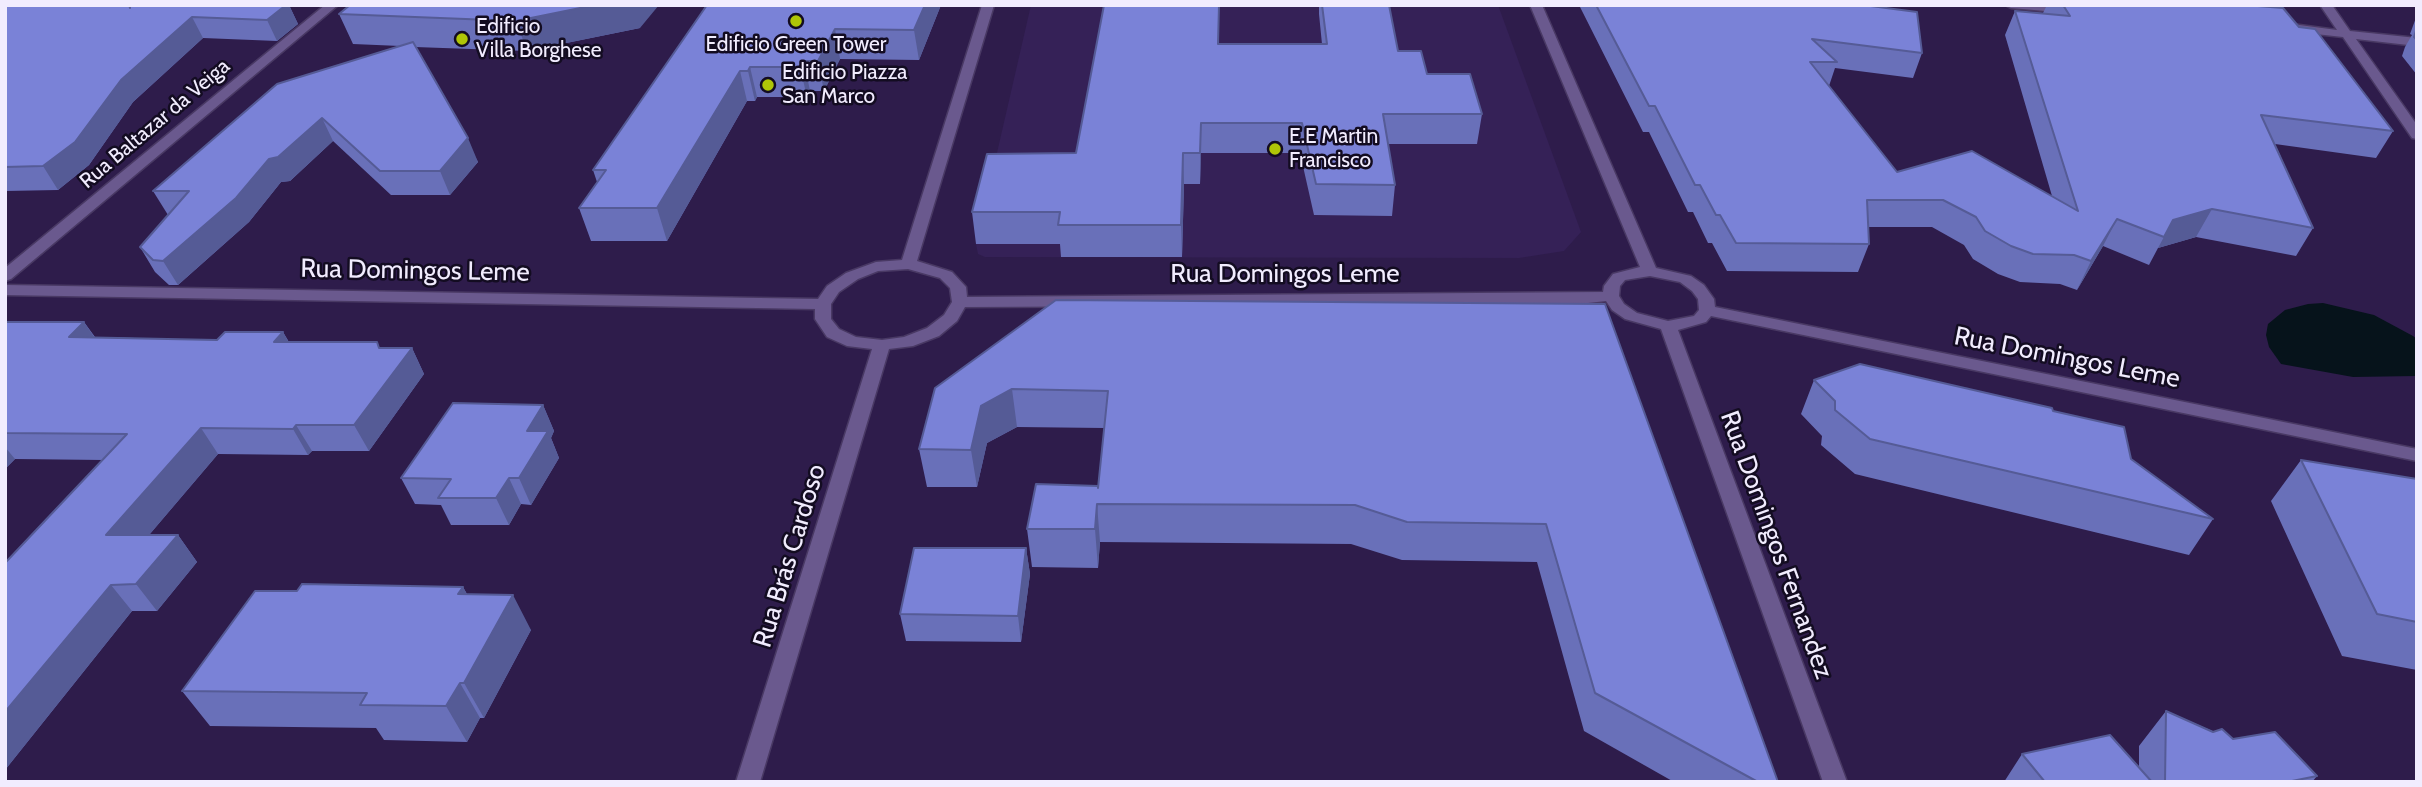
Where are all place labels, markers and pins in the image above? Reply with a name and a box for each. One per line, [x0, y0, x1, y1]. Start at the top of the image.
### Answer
marker: Edificio Green Tower [788, 13, 804, 29]
place label: Edificio Villa Borghese [476, 14, 602, 64]
marker: Edificio Villa Borghese [454, 31, 470, 47]
place label: Edificio Green Tower [706, 32, 886, 58]
place label: Edificio Piazza San Marco [782, 60, 907, 110]
marker: Edificio Piazza San Marco [760, 77, 776, 93]
place label: E.E Martin Francisco [1289, 124, 1378, 174]
marker: E.E Martin Francisco [1267, 141, 1283, 157]

